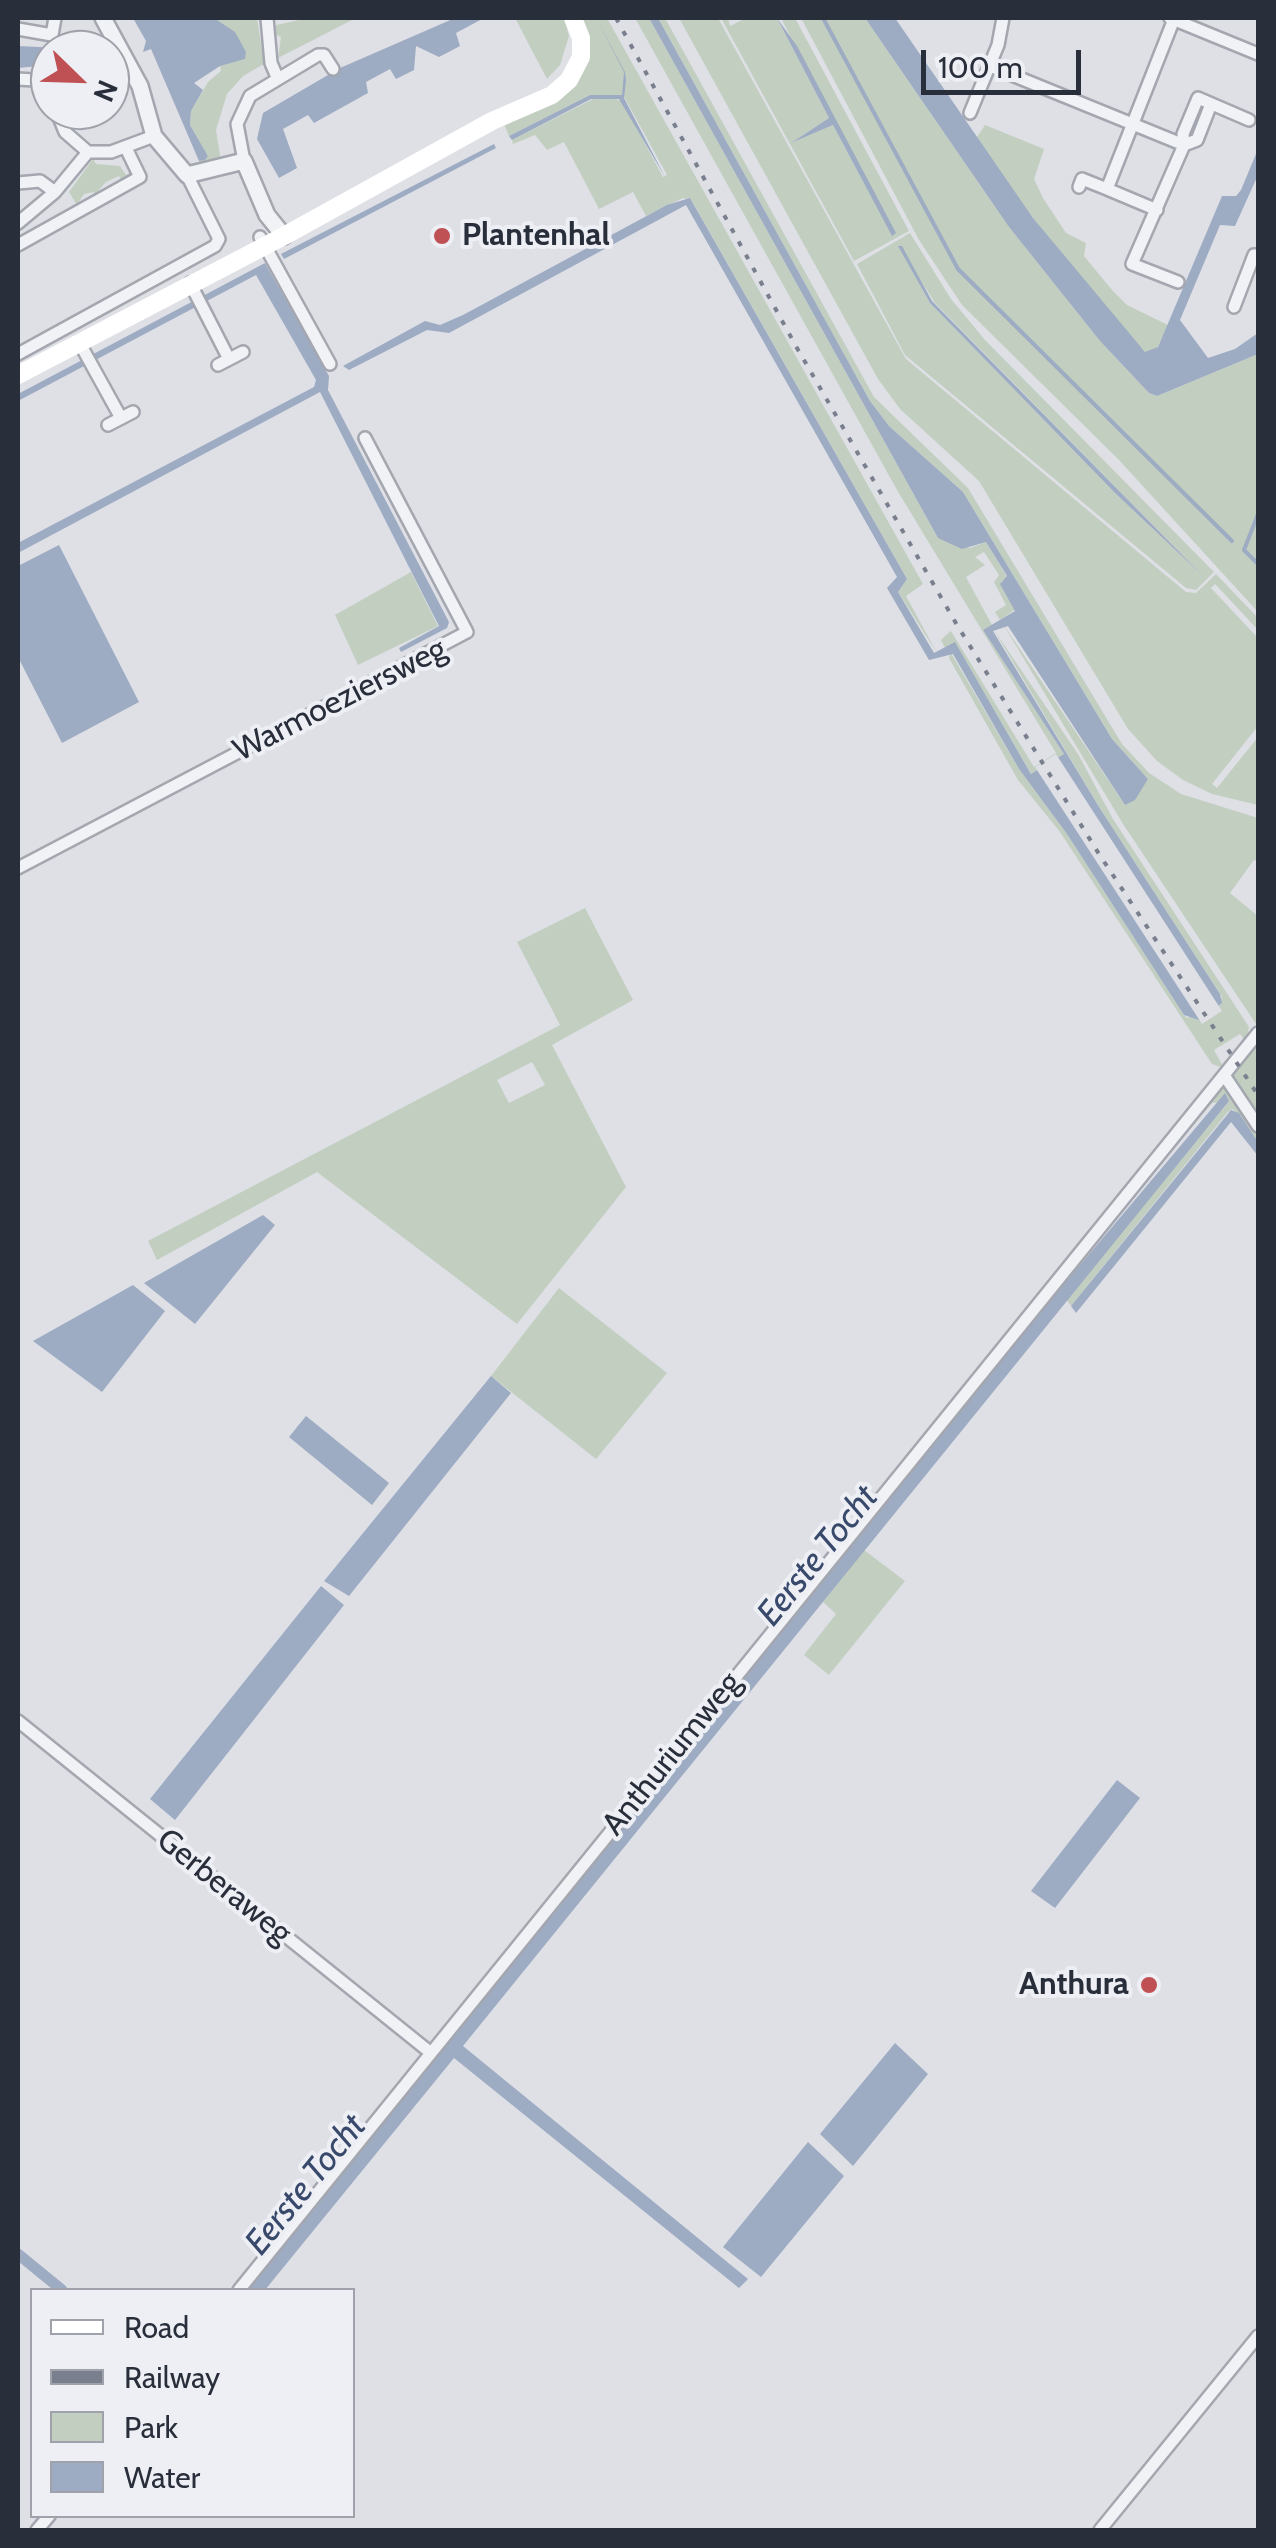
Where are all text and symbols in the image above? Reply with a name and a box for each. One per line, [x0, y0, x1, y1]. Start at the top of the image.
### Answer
north arrow [30, 30, 130, 130]
scale bar [926, 30, 1086, 92]
text: 100 m [938, 49, 1023, 86]
text: N [86, 75, 125, 107]
place label: Plantenhal [462, 217, 610, 255]
marker: Plantenhal [431, 225, 453, 247]
street label: Warmoeziersweg [227, 630, 453, 770]
water label: Eerste Tocht [749, 1478, 887, 1634]
street label: Anthuriumweg [594, 1665, 750, 1843]
street label: Gerberaweg [149, 1821, 299, 1953]
place label: Anthura [1019, 1966, 1129, 2004]
marker: Anthura [1138, 1974, 1160, 1996]
water label: Eerste Tocht [237, 2107, 375, 2263]
legend [30, 2288, 355, 2518]
text: Road [124, 2309, 189, 2346]
text: Railway [124, 2359, 220, 2396]
text: Park [124, 2409, 178, 2446]
text: Water [124, 2459, 200, 2496]

